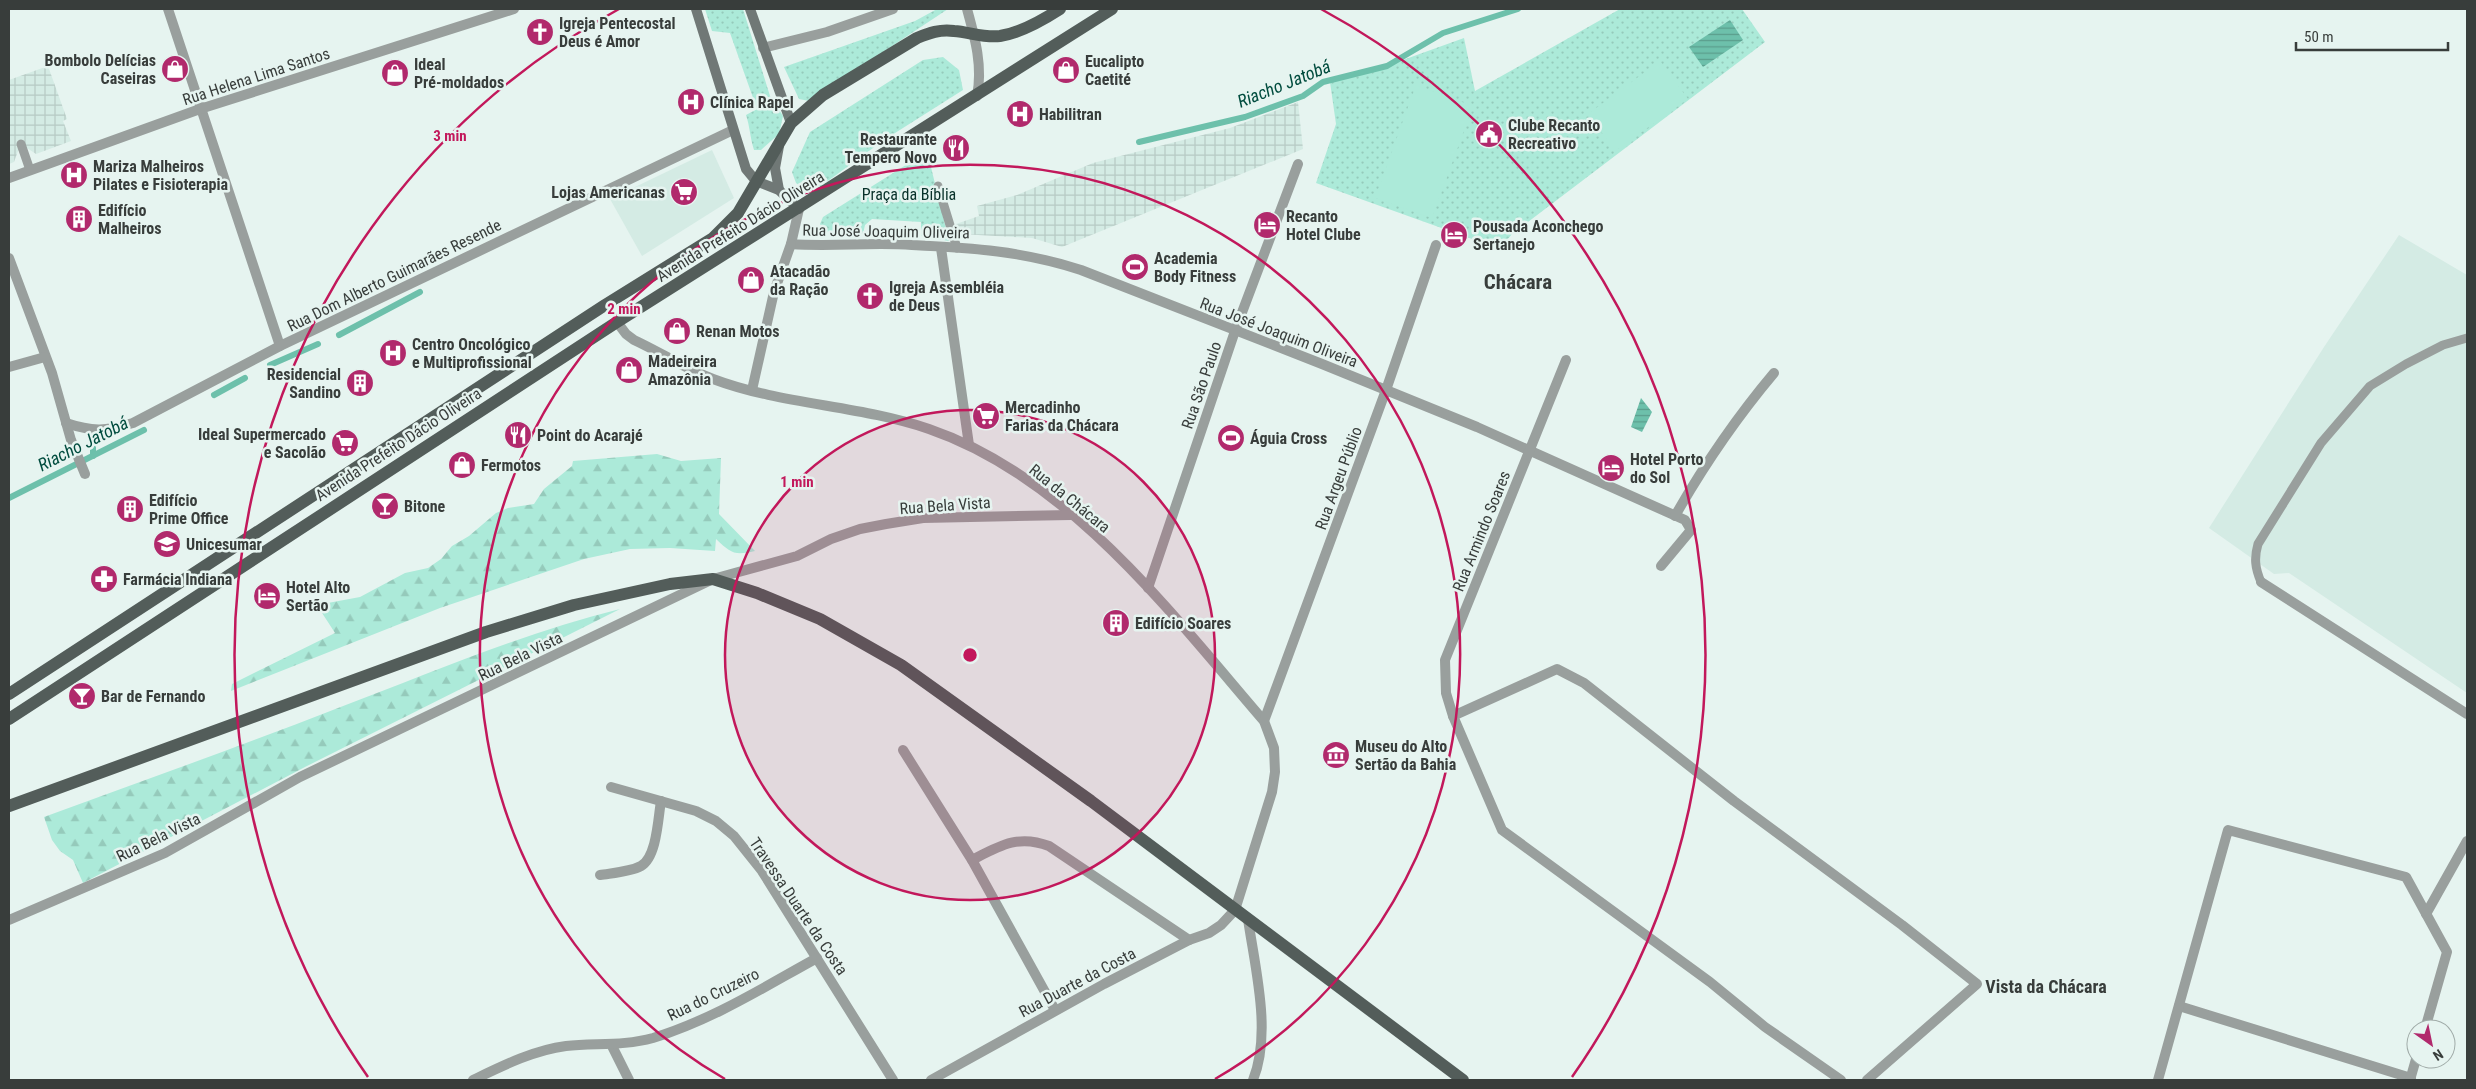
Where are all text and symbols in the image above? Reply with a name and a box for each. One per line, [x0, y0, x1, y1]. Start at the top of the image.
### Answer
place label: Igreja Pentecostal Deus é Amor [559, 14, 675, 51]
church icon: Igreja Pentecostal Deus é Amor [525, 17, 555, 47]
scale bar [2296, 20, 2448, 52]
text: 50 m [2304, 28, 2334, 46]
street label: Rua Helena Lima Santos [180, 44, 332, 109]
place label: Bombolo Delícias Caseiras [45, 51, 156, 88]
place label: Eucalipto Caetité [1085, 52, 1144, 89]
shop icon: Bombolo Delícias Caseiras [160, 54, 190, 84]
place label: Ideal Pré-moldados [414, 55, 504, 92]
shop icon: Eucalipto Caetité [1051, 55, 1081, 85]
water label: Riacho Jatobá [1234, 55, 1334, 112]
shop icon: Ideal Pré-moldados [380, 58, 410, 88]
hospital icon: Clínica Rapel [676, 87, 706, 117]
place label: Clínica Rapel [710, 93, 794, 112]
hospital icon: Habilitran [1005, 99, 1035, 129]
place label: Habilitran [1039, 105, 1102, 124]
place label: Clube Recanto Recreativo [1508, 116, 1600, 153]
public building icon: Clube Recanto Recreativo [1474, 119, 1504, 149]
text: 3 min [433, 127, 467, 145]
place label: Restaurante Tempero Novo [845, 130, 937, 167]
restaurant icon: Restaurante Tempero Novo [941, 133, 971, 163]
place label: Mariza Malheiros Pilates e Fisioterapia [93, 157, 229, 194]
hospital icon: Mariza Malheiros Pilates e Fisioterapia [59, 160, 89, 190]
street label: Avenida Prefeito Dácio Oliveira [653, 167, 828, 286]
supermarket icon: Lojas Americanas [669, 177, 699, 207]
place label: Lojas Americanas [551, 183, 665, 202]
park label: Praça da Bíblia [862, 185, 956, 204]
place label: Edifício Malheiros [98, 201, 162, 238]
building icon: Edifício Malheiros [64, 204, 94, 234]
place label: Recanto Hotel Clube [1286, 207, 1361, 244]
hotel icon: Recanto Hotel Clube [1252, 210, 1282, 240]
street label: Rua Dom Alberto Guimarães Resende [284, 215, 504, 336]
place label: Pousada Aconchego Sertanejo [1473, 217, 1603, 254]
hotel icon: Pousada Aconchego Sertanejo [1439, 220, 1469, 250]
street label: Rua José Joaquim Oliveira [802, 221, 970, 242]
place label: Academia Body Fitness [1154, 249, 1236, 286]
sports icon: Academia Body Fitness [1120, 252, 1150, 282]
place label: Atacadão da Ração [770, 262, 830, 299]
shop icon: Atacadão da Ração [736, 265, 766, 295]
district label: Chácara [1484, 270, 1552, 294]
place label: Igreja Assembléia de Deus [889, 278, 1005, 315]
church icon: Igreja Assembléia de Deus [855, 281, 885, 311]
street label: Rua José Joaquim Oliveira [1197, 294, 1360, 371]
text: 2 min [607, 300, 641, 318]
shop icon: Renan Motos [662, 316, 692, 346]
place label: Renan Motos [696, 322, 779, 341]
place label: Centro Oncológico e Multiprofissional [412, 335, 532, 372]
hospital icon: Centro Oncológico e Multiprofissional [378, 338, 408, 368]
street label: Rua São Paulo [1178, 339, 1225, 431]
place label: Madeireira Amazônia [648, 352, 717, 389]
shop icon: Madeireira Amazônia [614, 355, 644, 385]
place label: Residencial Sandino [267, 365, 341, 402]
building icon: Residencial Sandino [345, 368, 375, 398]
street label: Avenida Prefeito Dácio Oliveira [312, 384, 485, 505]
place label: Mercadinho Farias da Chácara [1005, 398, 1119, 435]
supermarket icon: Mercadinho Farias da Chácara [971, 401, 1001, 431]
water label: Riacho Jatobá [34, 412, 132, 475]
restaurant icon: Point do Acarajé [503, 420, 533, 450]
sports icon: Águia Cross [1216, 423, 1246, 453]
street label: Rua Argeu Públio [1311, 424, 1366, 532]
place label: Ideal Supermercado e Sacolão [198, 425, 326, 462]
place label: Point do Acarajé [537, 426, 643, 445]
supermarket icon: Ideal Supermercado e Sacolão [330, 428, 360, 458]
place label: Águia Cross [1250, 429, 1327, 448]
shop icon: Fermotos [447, 450, 477, 480]
place label: Hotel Porto do Sol [1630, 450, 1703, 487]
hotel icon: Hotel Porto do Sol [1596, 453, 1626, 483]
place label: Fermotos [481, 456, 541, 475]
street label: Rua da Chácara [1025, 460, 1114, 537]
street label: Rua Armindo Soares [1449, 468, 1514, 594]
text: 1 min [780, 473, 814, 491]
place label: Edifício Prime Office [149, 491, 229, 528]
bar icon: Bitone [370, 491, 400, 521]
street label: Rua Bela Vista [899, 493, 991, 518]
building icon: Edifício Prime Office [115, 494, 145, 524]
place label: Bitone [404, 497, 446, 516]
school or university icon: Unicesumar [152, 529, 182, 559]
place label: Unicesumar [186, 535, 262, 554]
pharmacy icon: Farmácia Indiana [89, 564, 119, 594]
place label: Farmácia Indiana [123, 570, 233, 589]
place label: Hotel Alto Sertão [286, 578, 350, 615]
hotel icon: Hotel Alto Sertão [252, 581, 282, 611]
building icon: Edifício Soares [1101, 608, 1131, 638]
place label: Edifício Soares [1135, 614, 1231, 633]
street label: Rua Bela Vista [475, 628, 565, 685]
centre of rings [961, 646, 979, 664]
bar icon: Bar de Fernando [67, 681, 97, 711]
place label: Bar de Fernando [101, 687, 205, 706]
place label: Museu do Alto Sertão da Bahia [1355, 737, 1457, 774]
museum icon: Museu do Alto Sertão da Bahia [1321, 740, 1351, 770]
street label: Rua Bela Vista [113, 809, 203, 866]
street label: Travessa Duarte da Costa [745, 834, 852, 979]
street label: Rua Duarte da Costa [1016, 944, 1139, 1021]
street label: Rua do Cruzeiro [664, 964, 762, 1025]
district label: Vista da Chácara [1985, 976, 2107, 997]
north arrow [2406, 1019, 2456, 1069]
text: N [2430, 1046, 2446, 1064]

